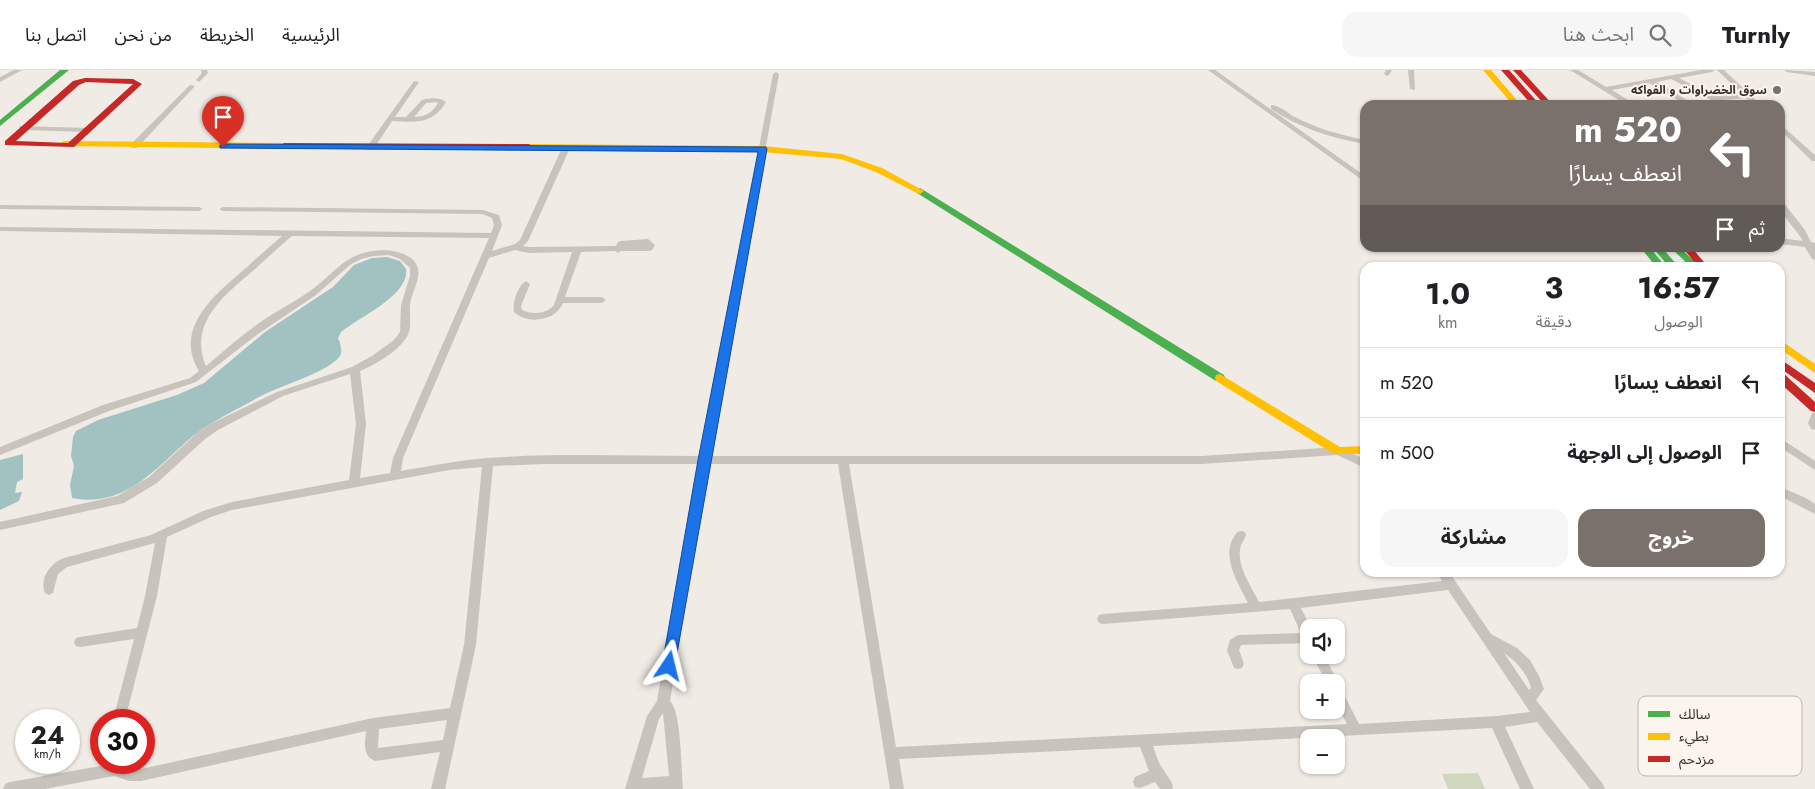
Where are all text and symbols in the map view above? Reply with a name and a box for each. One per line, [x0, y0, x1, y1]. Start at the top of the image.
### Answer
search box [1342, 12, 1692, 57]
text: Turnly [1722, 17, 1790, 52]
text: ابحث هنا [1563, 21, 1634, 48]
icon: search [1646, 21, 1674, 49]
text: اتصل بنا [25, 22, 87, 48]
text: من نحن [115, 22, 172, 48]
text: الخريطة [200, 22, 254, 48]
text: الرئيسية [282, 22, 340, 48]
place label: سوق الخضراوات و الفواكه [1631, 81, 1767, 99]
marker: سوق الخضراوات و الفواكه [1771, 84, 1783, 96]
pin [202, 96, 244, 147]
icon: arrive [209, 103, 237, 131]
text: 520 m [1574, 105, 1682, 155]
icon: left [1700, 120, 1765, 185]
text: انعطف يسارًا [1569, 157, 1682, 189]
icon: arrive [1711, 215, 1739, 243]
text: ثم [1749, 215, 1765, 242]
text: 3 [1544, 266, 1563, 309]
text: 16:57 [1637, 266, 1720, 309]
text: 1.0 [1425, 272, 1470, 315]
text: دقيقة [1535, 310, 1572, 333]
text: الوصول [1654, 310, 1703, 333]
text: km [1438, 311, 1458, 334]
text: 520 m [1380, 369, 1433, 396]
text: انعطف يسارًا [1614, 369, 1722, 396]
icon: left [1737, 369, 1765, 397]
text: 500 m [1380, 439, 1434, 466]
text: الوصول إلى الوجهة [1567, 439, 1722, 466]
icon: arrive [1737, 439, 1765, 467]
button: مشاركة [1380, 509, 1568, 567]
button: خروج [1578, 509, 1765, 567]
map controls [1300, 619, 1345, 774]
button: sound [1300, 619, 1345, 664]
position arrow [642, 639, 694, 691]
button: + [1300, 674, 1345, 719]
legend [1638, 696, 1802, 776]
text: سالك [1679, 704, 1711, 724]
speed limit sign: 30 [90, 709, 155, 774]
text: 24 [31, 717, 64, 753]
text: بطيء [1679, 726, 1709, 747]
button: − [1300, 729, 1345, 774]
text: km/h [34, 745, 61, 763]
text: مزدحم [1679, 749, 1714, 770]

